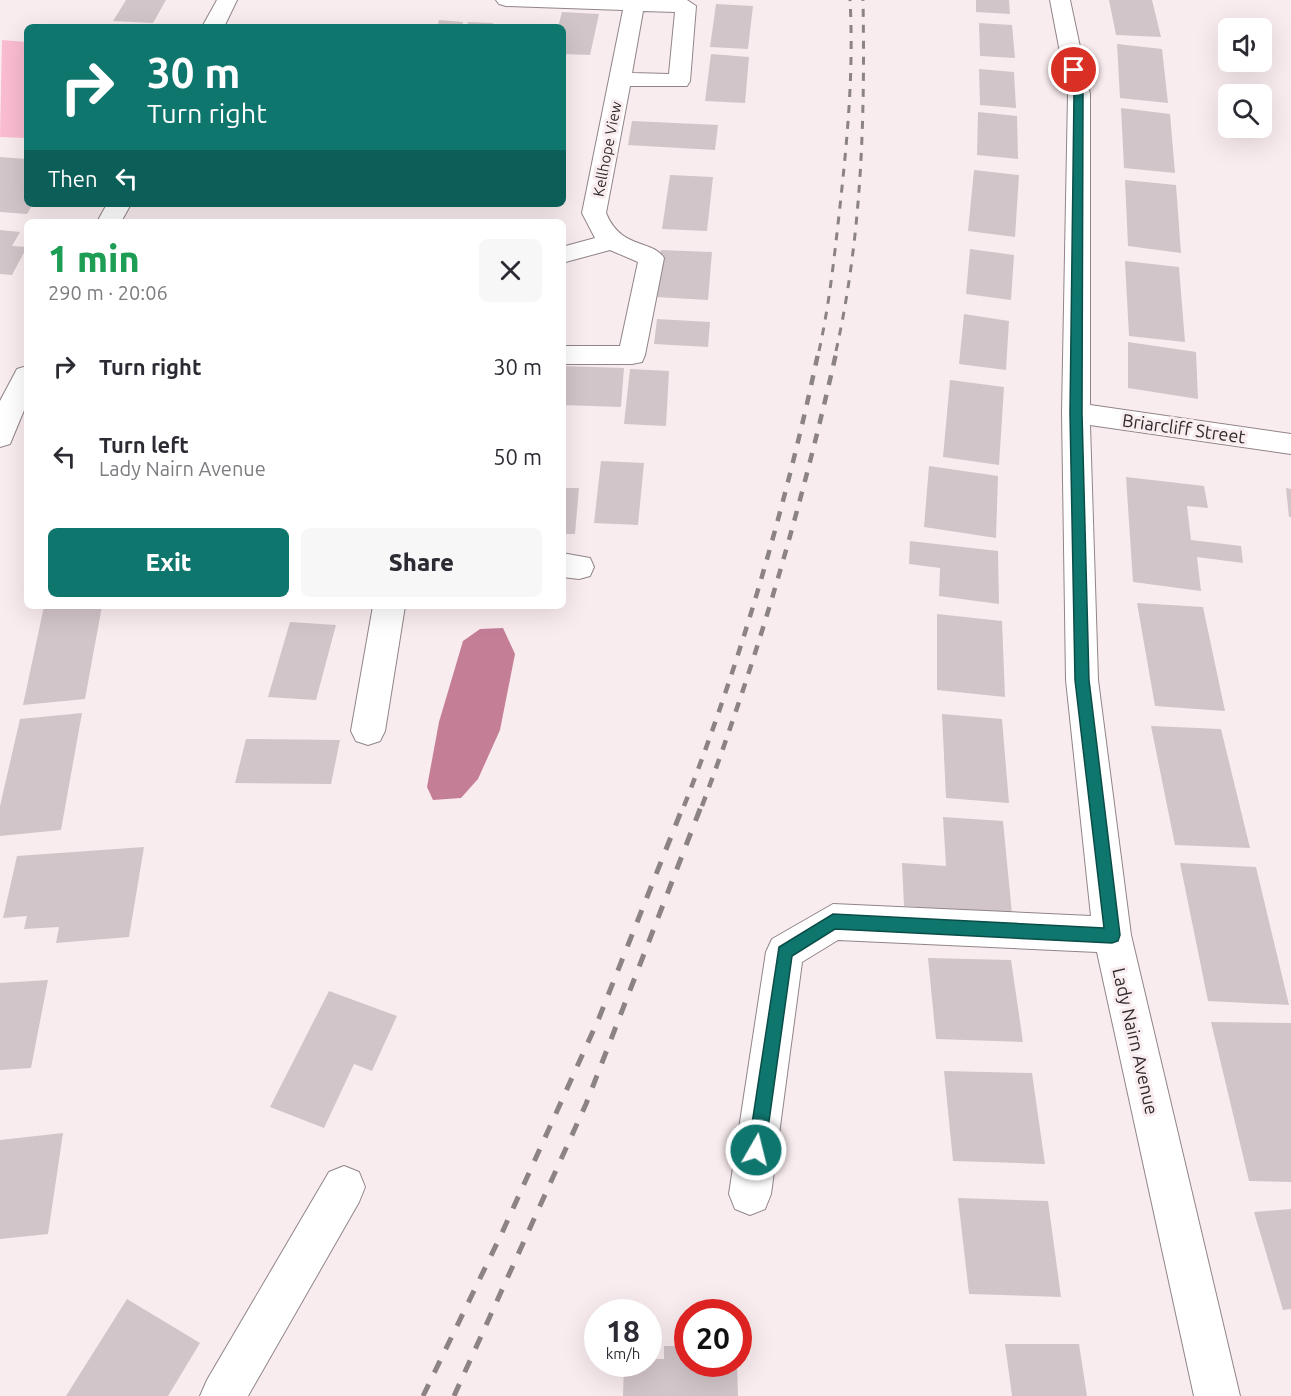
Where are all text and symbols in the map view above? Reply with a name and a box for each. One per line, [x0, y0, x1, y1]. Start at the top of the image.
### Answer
map controls [1218, 18, 1272, 138]
button: sound [1218, 18, 1272, 72]
pin [1048, 44, 1099, 95]
icon: right [48, 48, 126, 126]
text: 30 m [147, 49, 241, 96]
icon: arrive [1057, 53, 1090, 86]
button: search [1218, 84, 1272, 138]
text: Turn right [147, 98, 267, 128]
street label: Kellhope View [589, 100, 625, 198]
icon: left [110, 162, 143, 195]
text: Then [48, 166, 98, 191]
text: 1 min [48, 238, 140, 279]
button: close [479, 239, 542, 302]
text: 290 m · 20:06 [48, 281, 168, 304]
icon: right [48, 350, 81, 383]
text: Turn right [99, 354, 201, 379]
text: 30 m [493, 354, 542, 379]
street label: Briarcliff Street [1121, 409, 1247, 447]
text: Turn left [99, 432, 189, 457]
icon: left [48, 440, 81, 473]
text: 50 m [493, 444, 542, 469]
text: Lady Nairn Avenue [99, 457, 266, 480]
button: Exit [48, 528, 289, 597]
button: Share [301, 528, 542, 597]
street label: Lady Nairn Avenue [1109, 966, 1163, 1116]
position arrow [724, 1118, 788, 1182]
speed limit sign: 20 [674, 1299, 752, 1377]
text: 18 [606, 1314, 640, 1348]
text: km/h [606, 1345, 640, 1362]

